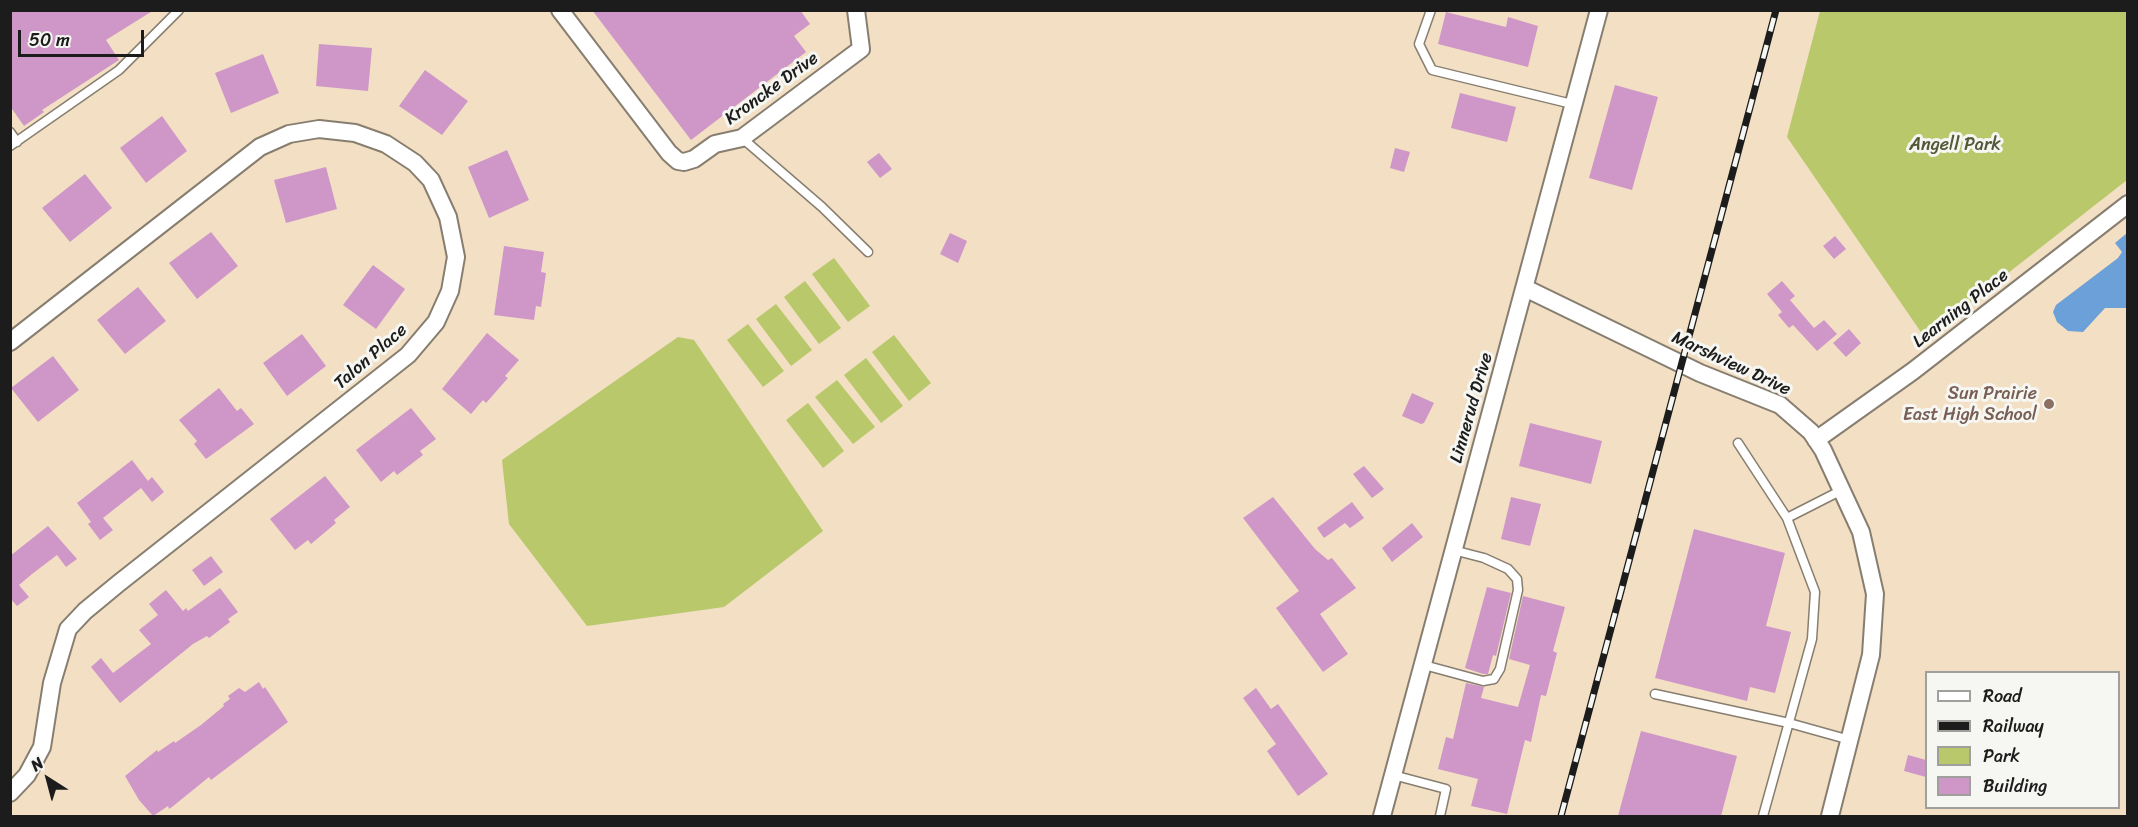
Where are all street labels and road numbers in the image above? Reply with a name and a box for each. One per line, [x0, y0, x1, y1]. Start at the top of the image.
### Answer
street label: Kroncke Drive [721, 48, 823, 130]
street label: Learning Place [1909, 265, 2013, 353]
street label: Talon Place [330, 320, 412, 394]
street label: Marshview Drive [1668, 327, 1794, 401]
street label: Linnerud Drive [1446, 350, 1498, 466]

